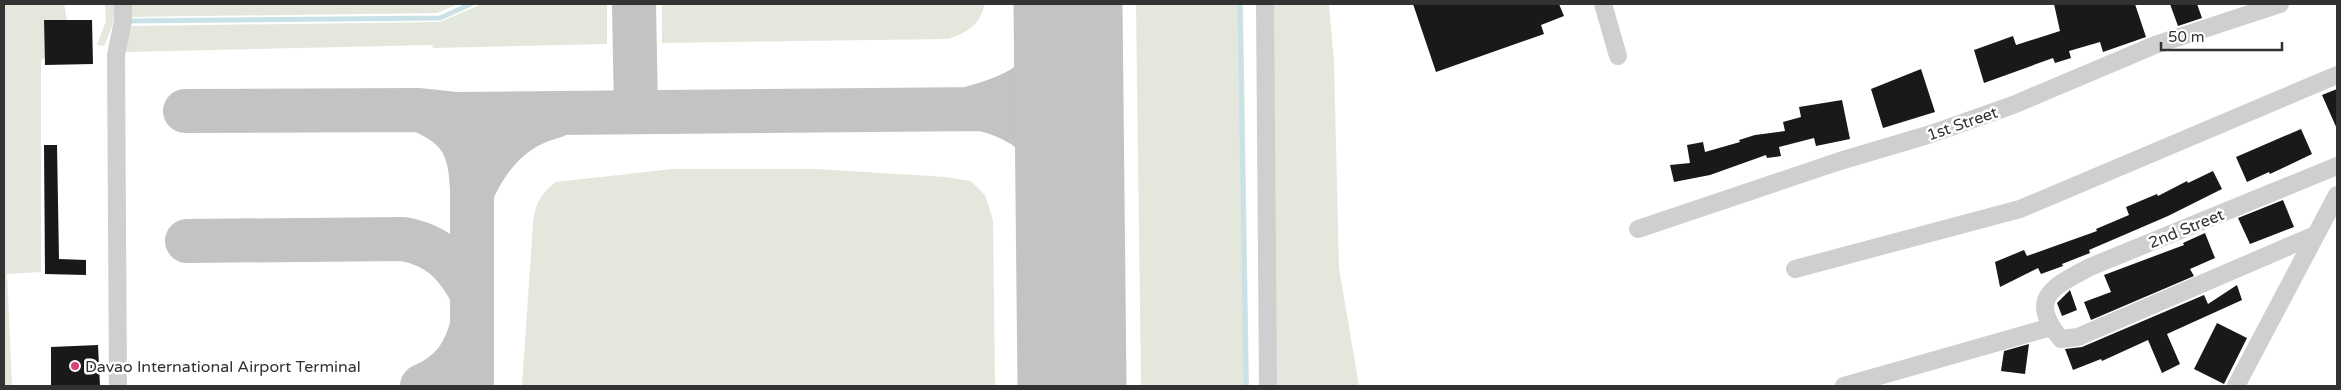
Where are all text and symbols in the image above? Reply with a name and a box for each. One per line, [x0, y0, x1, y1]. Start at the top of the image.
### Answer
scale bar [2161, 20, 2282, 52]
text: 50 m [2168, 28, 2205, 46]
street label: 1st Street [1924, 102, 2000, 145]
street label: 2nd Street [2146, 205, 2227, 253]
place label: Davao International Airport Terminal [85, 357, 361, 377]
marker: Davao International Airport Terminal [69, 360, 81, 372]

